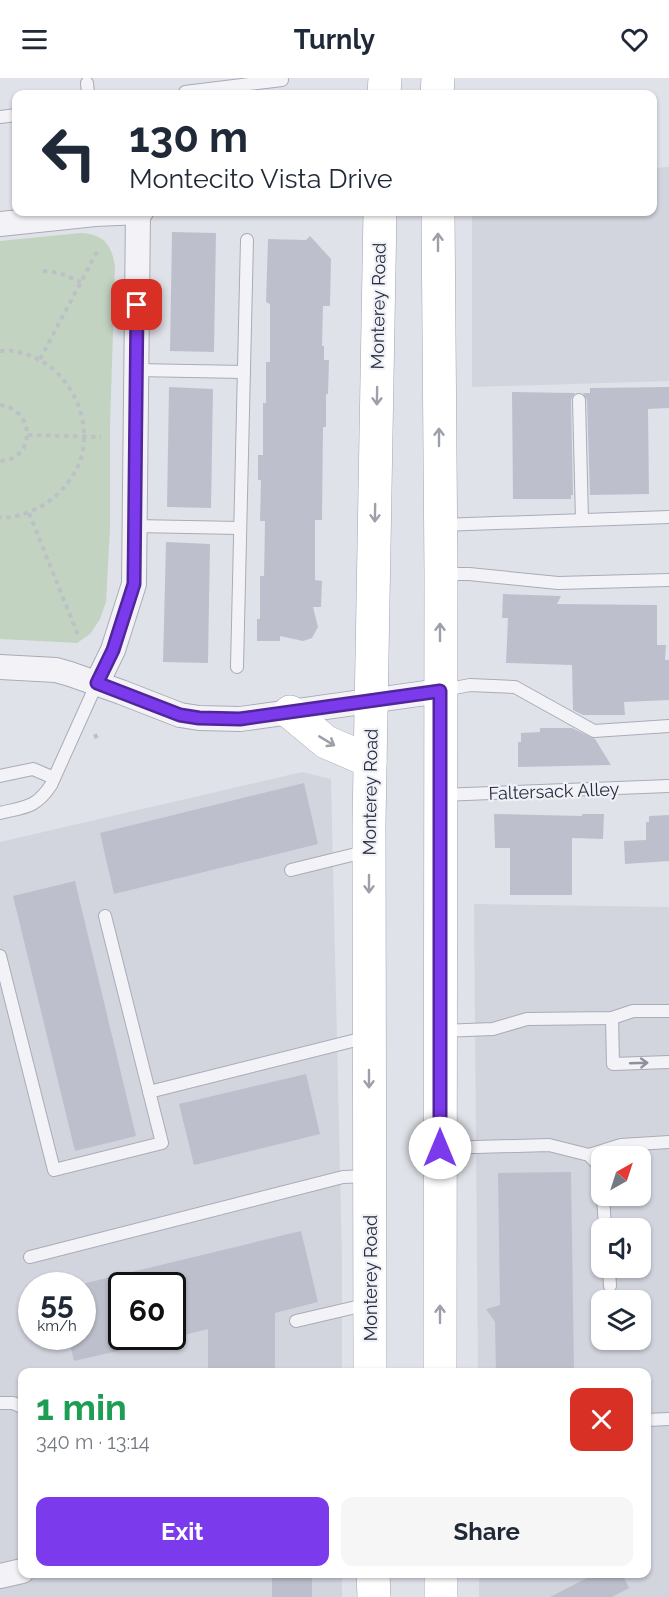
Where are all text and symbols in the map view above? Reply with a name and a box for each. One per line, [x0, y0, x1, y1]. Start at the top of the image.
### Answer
icon: menu [18, 23, 51, 56]
icon: heart [618, 23, 651, 56]
text: Turnly [294, 24, 375, 55]
text: 130 m [129, 113, 248, 162]
icon: left [30, 114, 108, 192]
text: Montecito Vista Drive [129, 163, 393, 194]
one-way arrow [432, 233, 444, 253]
street label: Monterey Road [366, 243, 390, 369]
pin [111, 279, 162, 330]
icon: arrive [120, 288, 153, 321]
one-way arrow [371, 385, 382, 405]
one-way arrow [434, 428, 445, 448]
one-way arrow [369, 502, 381, 522]
one-way arrow [434, 623, 446, 643]
street label: Monterey Road [358, 729, 382, 855]
one-way arrow [319, 735, 336, 747]
street label: Faltersack Alley [488, 778, 620, 804]
one-way arrow [363, 874, 375, 894]
one-way arrow [629, 1058, 649, 1069]
one-way arrow [363, 1069, 375, 1089]
position arrow [408, 1116, 472, 1180]
north arrow [591, 1146, 651, 1206]
map controls [591, 1146, 651, 1350]
street label: Monterey Road [360, 1215, 381, 1341]
button: sound [591, 1218, 651, 1278]
speed limit sign: 60 [108, 1272, 186, 1350]
text: 55 [40, 1286, 74, 1321]
button: layers [591, 1290, 651, 1350]
one-way arrow [434, 1305, 446, 1325]
text: km/h [37, 1317, 77, 1335]
text: 1 min [36, 1386, 127, 1428]
button: close [570, 1388, 633, 1451]
text: 340 m · 13:14 [36, 1430, 150, 1454]
button: Exit [36, 1497, 329, 1566]
button: Share [341, 1497, 633, 1566]

